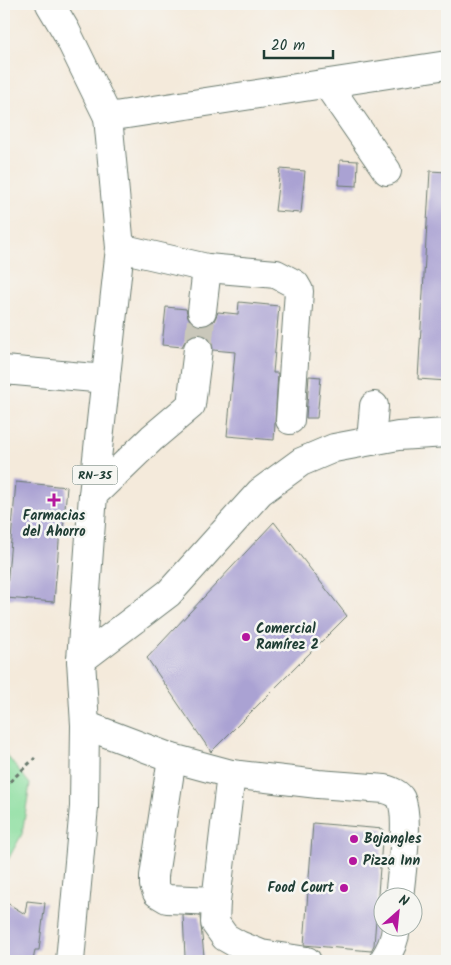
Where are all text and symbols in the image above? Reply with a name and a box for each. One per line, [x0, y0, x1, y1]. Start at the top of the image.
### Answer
scale bar [264, 28, 332, 60]
text: 20 m [271, 34, 305, 58]
road number: RN-35 [72, 466, 118, 484]
marker: Farmacias del Ahorro [48, 494, 60, 506]
place label: Farmacias del Ahorro [22, 505, 86, 543]
place label: Comercial Ramírez 2 [256, 618, 319, 656]
marker: Comercial Ramírez 2 [240, 631, 252, 643]
place label: Bojangles [364, 828, 422, 850]
marker: Bojangles [348, 833, 360, 845]
place label: Pizza Inn [363, 850, 420, 872]
marker: Pizza Inn [347, 855, 359, 867]
place label: Food Court [268, 877, 335, 899]
marker: Food Court [338, 882, 350, 894]
north arrow [374, 888, 424, 938]
text: N [395, 889, 413, 913]

